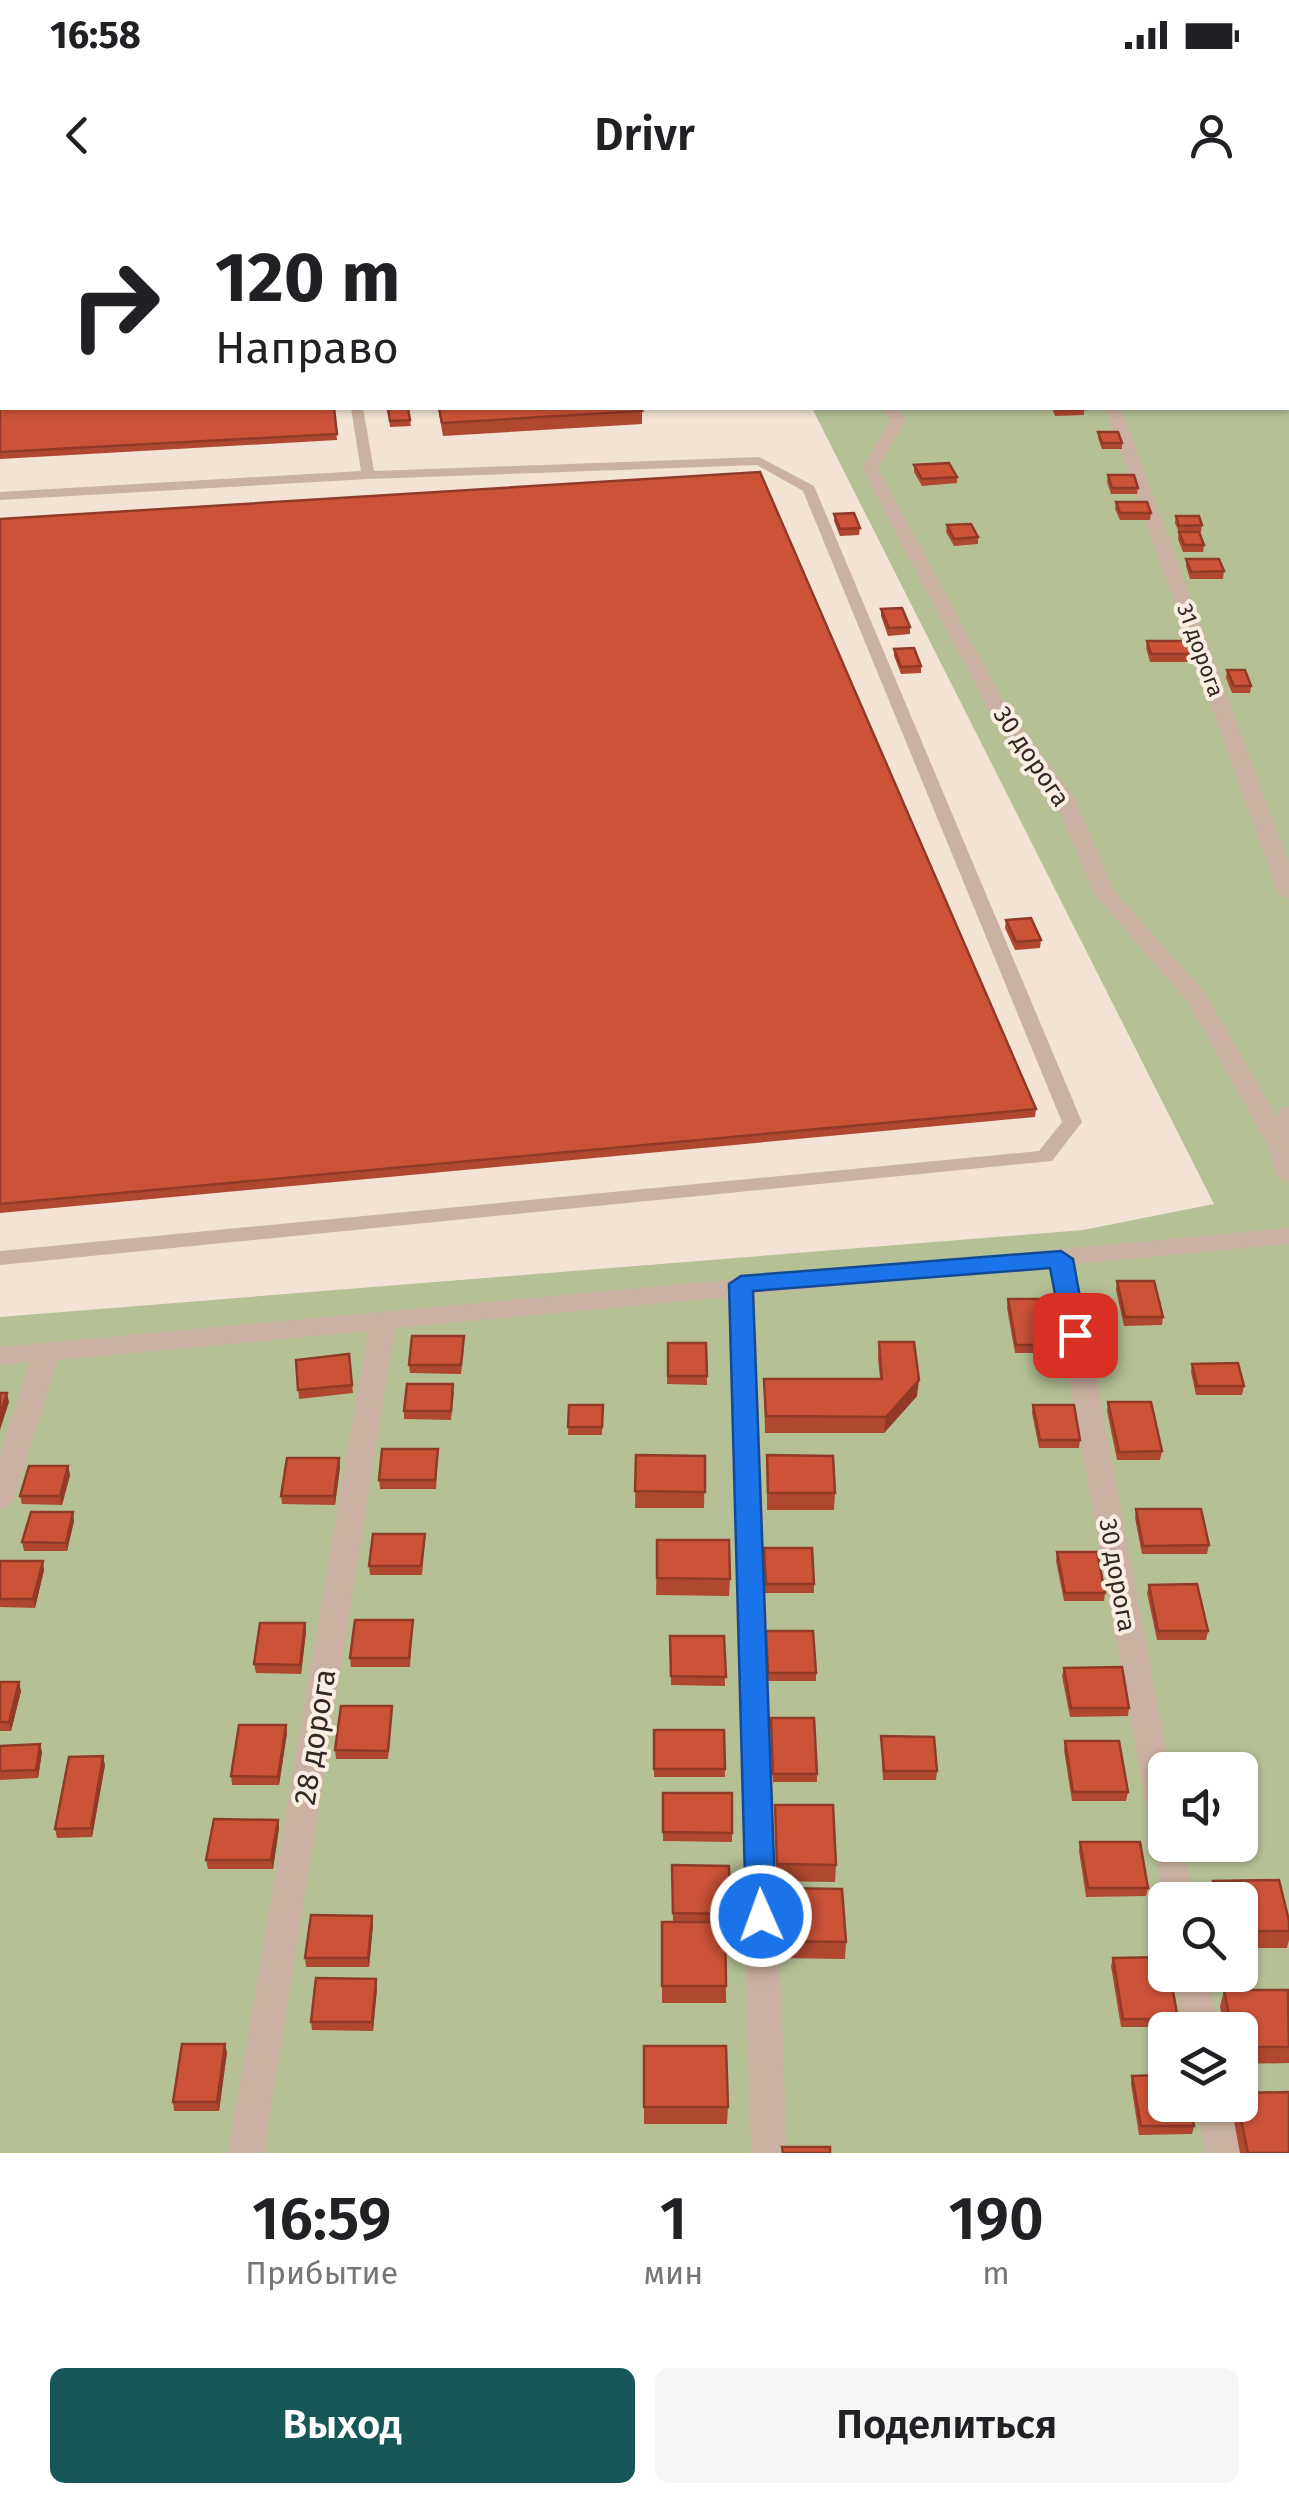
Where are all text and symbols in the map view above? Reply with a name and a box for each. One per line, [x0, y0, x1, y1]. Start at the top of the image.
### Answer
text: 16:58 [50, 12, 141, 58]
icon: back [50, 108, 105, 163]
text: Drivr [594, 108, 695, 162]
icon: person [1184, 108, 1239, 163]
text: 120 m [215, 236, 400, 320]
icon: right [50, 240, 180, 370]
text: Направо [215, 321, 399, 375]
street label: 31 дорога [1171, 600, 1230, 701]
street label: 30 дорога [987, 701, 1076, 812]
pin [1033, 1293, 1118, 1378]
icon: arrive [1048, 1308, 1103, 1363]
street label: 30 дорога [1092, 1516, 1142, 1634]
street label: 28 дорога [287, 1667, 343, 1807]
map controls [1148, 1752, 1258, 2122]
button: sound [1148, 1752, 1258, 1862]
position arrow [709, 1864, 813, 1968]
button: search [1148, 1882, 1258, 1992]
button: layers [1148, 2012, 1258, 2122]
text: 16:59 [252, 2183, 391, 2255]
text: 1 [660, 2183, 687, 2255]
text: 190 [948, 2183, 1044, 2255]
text: Прибытие [245, 2254, 398, 2292]
text: мин [644, 2254, 703, 2292]
text: m [982, 2254, 1010, 2292]
button: Выход [50, 2368, 635, 2483]
button: Поделиться [655, 2368, 1239, 2483]

